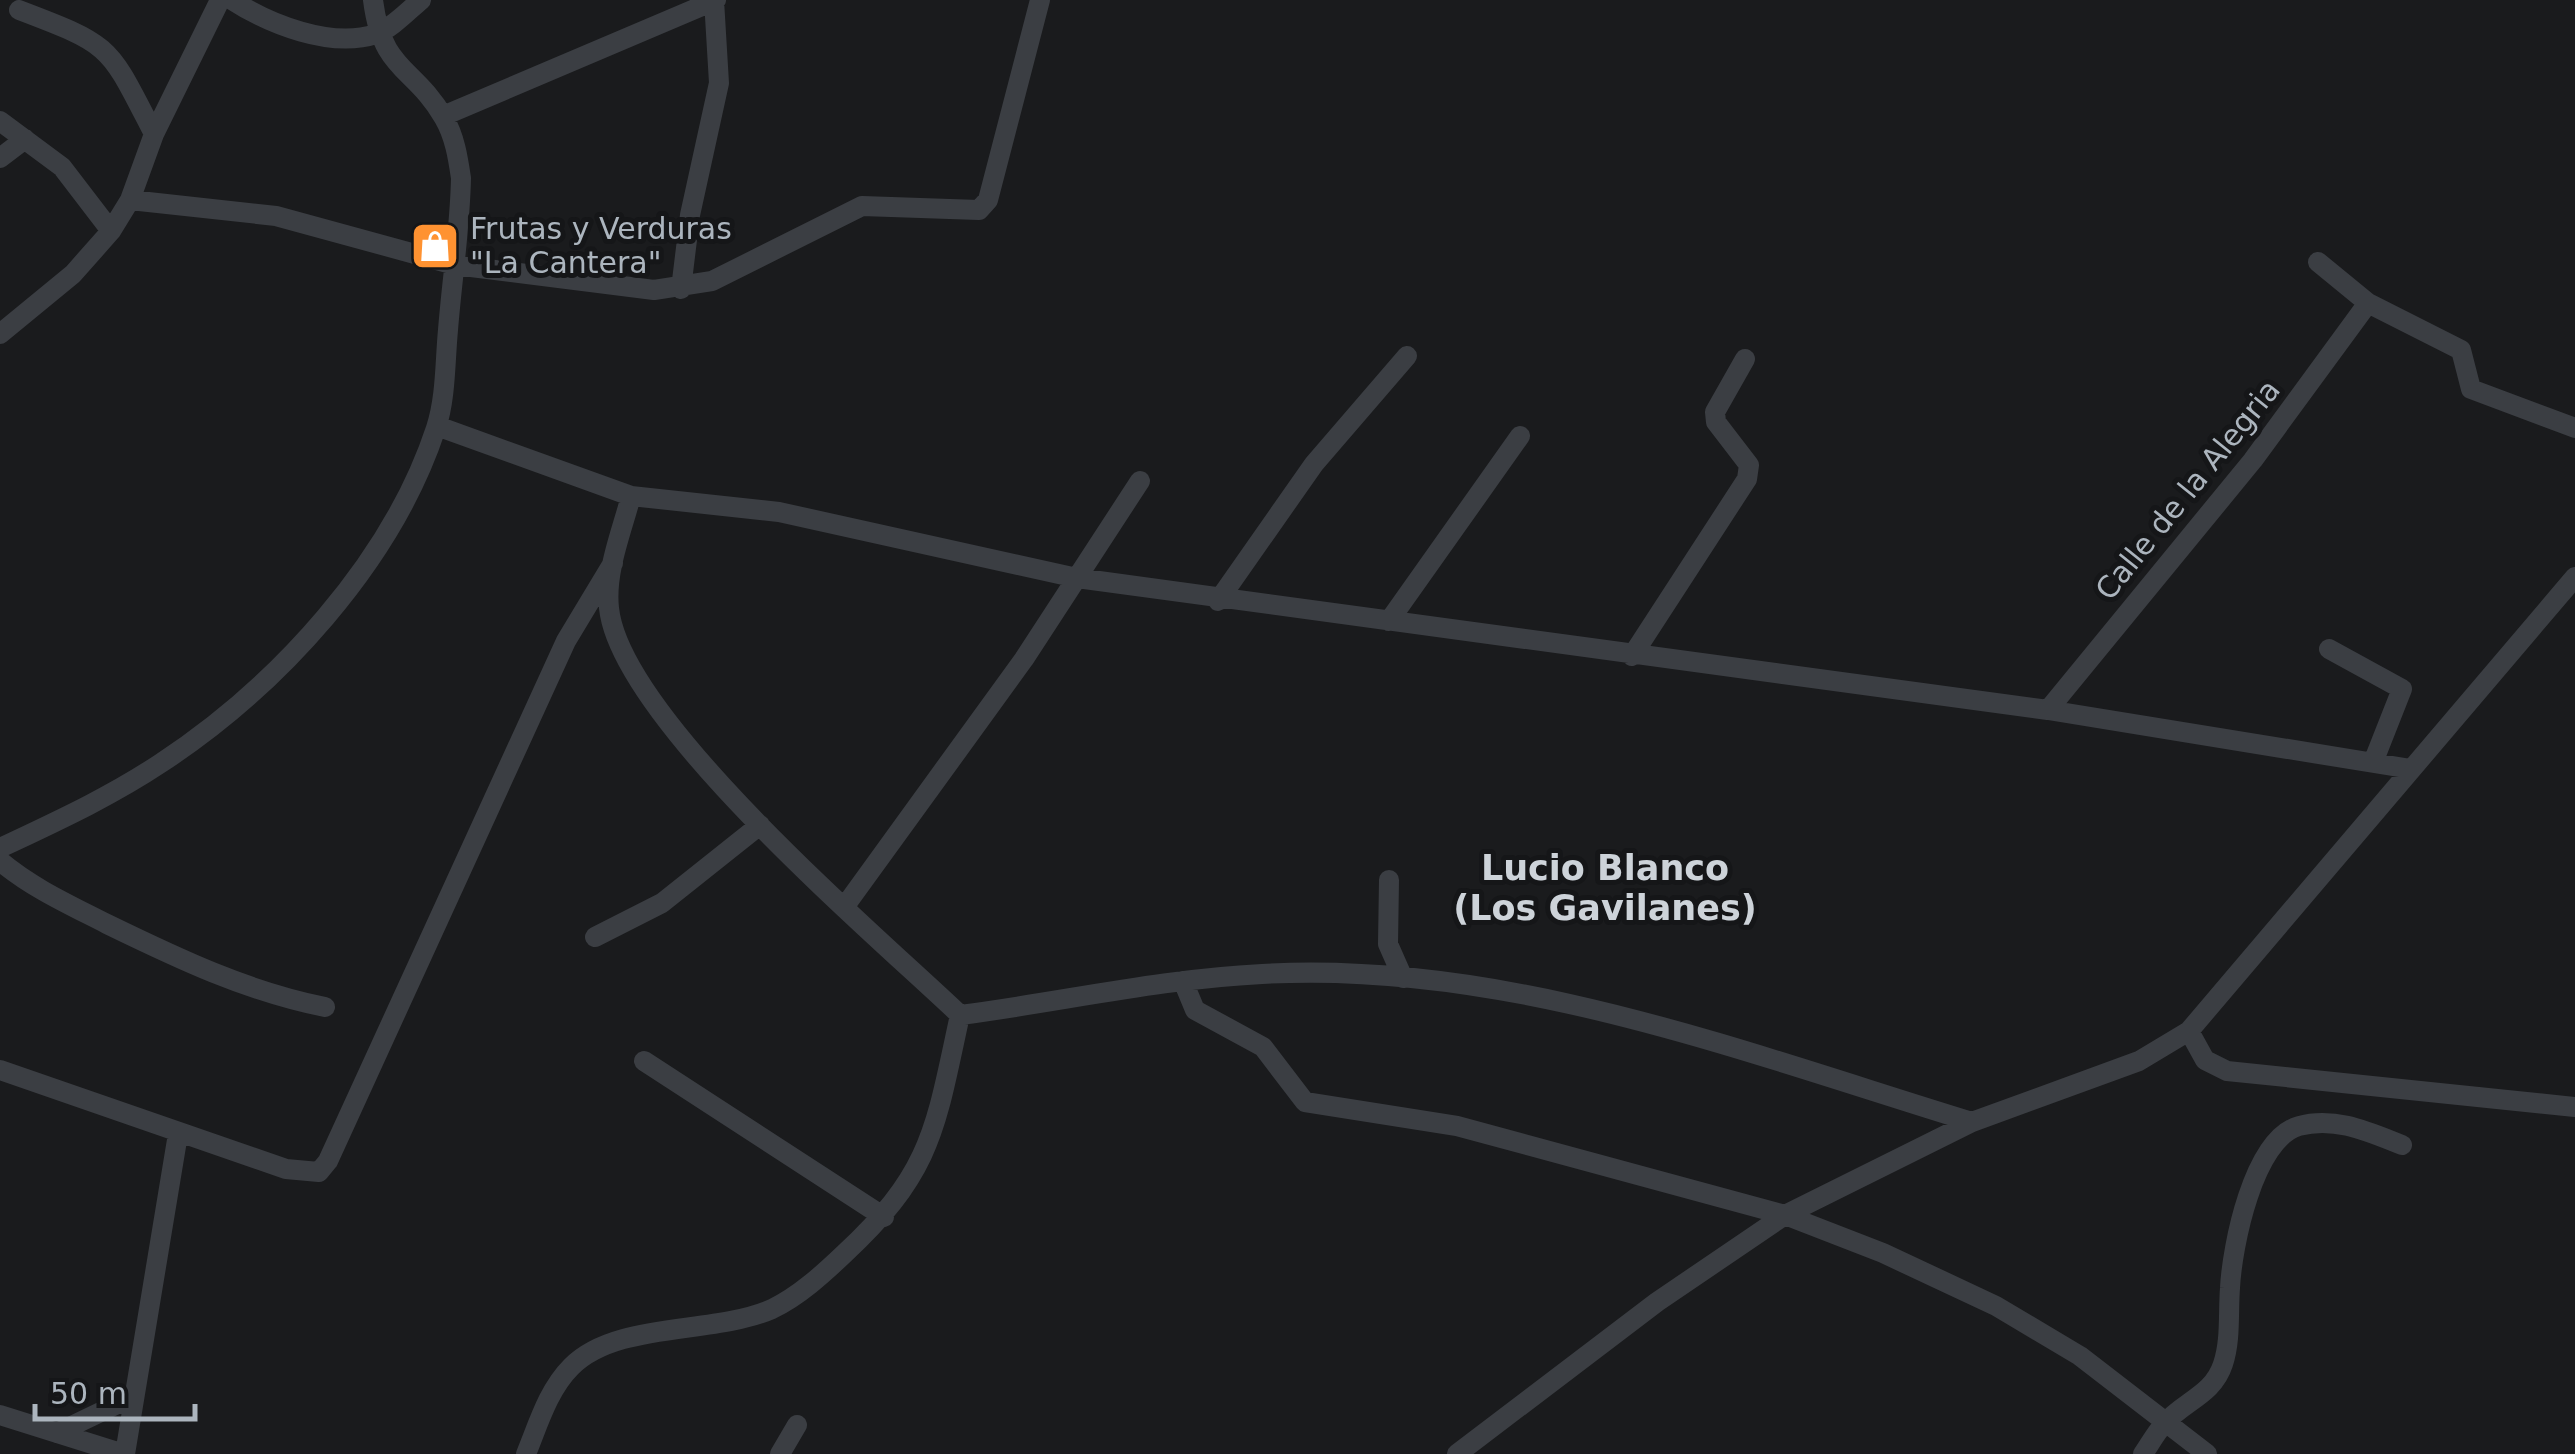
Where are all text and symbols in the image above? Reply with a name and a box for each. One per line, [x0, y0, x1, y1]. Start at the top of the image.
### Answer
place label: Frutas y Verduras "La Cantera" [470, 211, 732, 280]
shop icon: Frutas y Verduras "La Cantera" [409, 220, 461, 272]
street label: Calle de la Alegria [2088, 373, 2287, 607]
district label: Lucio Blanco (Los Gavilanes) [1453, 848, 1757, 928]
scale bar [35, 1359, 195, 1421]
text: 50 m [50, 1376, 127, 1411]

